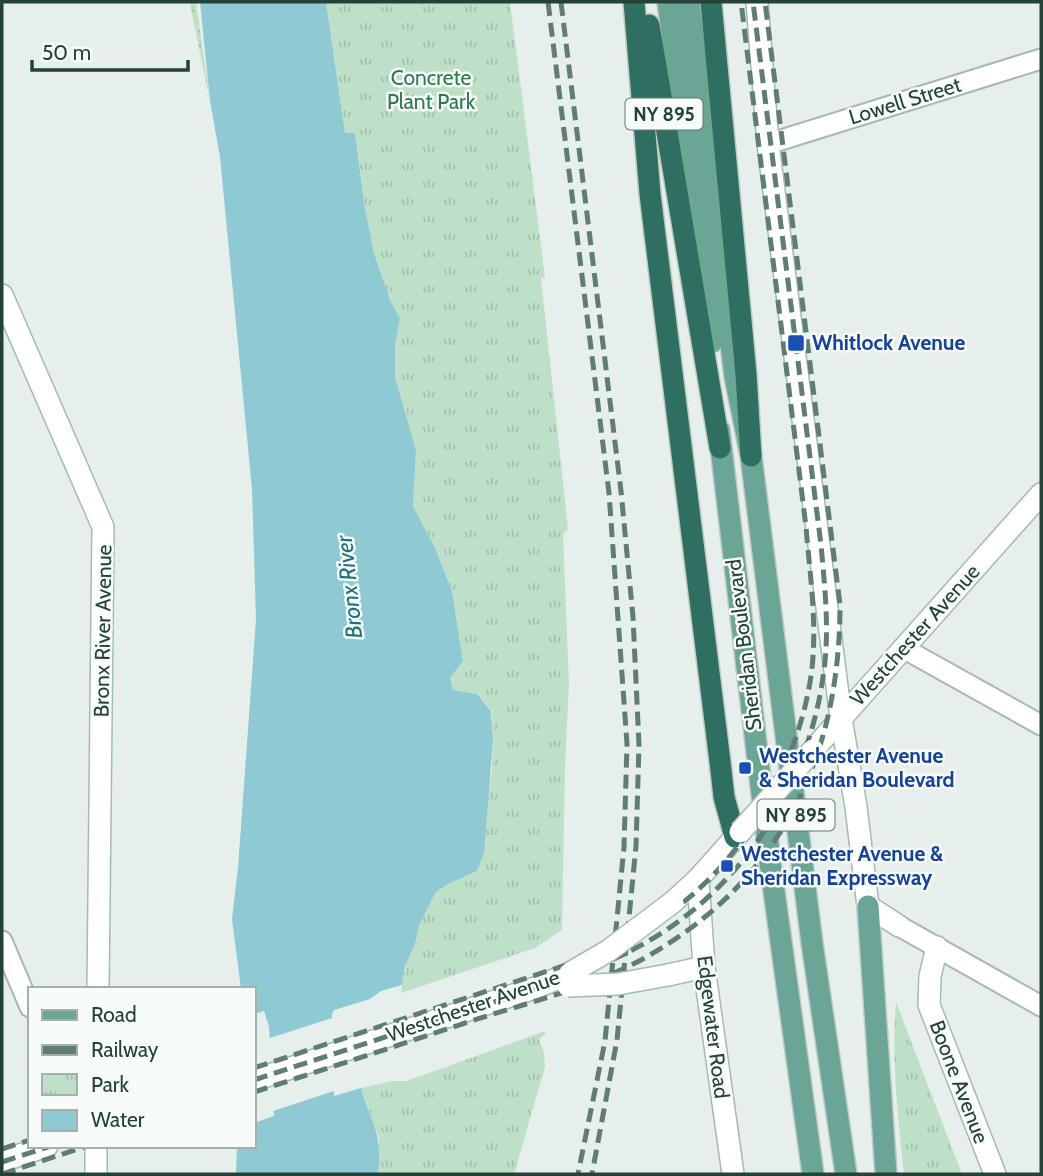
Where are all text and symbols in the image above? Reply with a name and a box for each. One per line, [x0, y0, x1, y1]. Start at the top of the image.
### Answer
scale bar [32, 28, 187, 72]
text: 50 m [42, 40, 91, 65]
park label: Concrete Plant Park [387, 65, 476, 114]
street label: Lowell Street [846, 72, 964, 129]
road number: NY 895 [626, 98, 702, 130]
place label: Whitlock Avenue [812, 330, 965, 355]
marker: Whitlock Avenue [786, 333, 806, 353]
water label: Bronx River [330, 533, 368, 640]
street label: Bronx River Avenue [88, 544, 117, 717]
street label: Sheridan Boulevard [721, 558, 766, 732]
street label: Westchester Avenue [845, 559, 985, 710]
place label: Westchester Avenue & Sheridan Boulevard [759, 743, 954, 792]
marker: Westchester Avenue & Sheridan Boulevard [737, 760, 753, 776]
road number: NY 895 [758, 800, 834, 830]
place label: Westchester Avenue & Sheridan Expressway [741, 841, 944, 890]
marker: Westchester Avenue & Sheridan Expressway [719, 858, 735, 874]
street label: Edgewater Road [692, 954, 735, 1100]
street label: Westchester Avenue [383, 964, 563, 1047]
legend [28, 987, 256, 1148]
text: Road [91, 1002, 137, 1027]
street label: Boone Avenue [925, 1017, 994, 1147]
text: Railway [91, 1037, 159, 1062]
text: Park [91, 1072, 129, 1097]
text: Water [91, 1107, 145, 1132]

